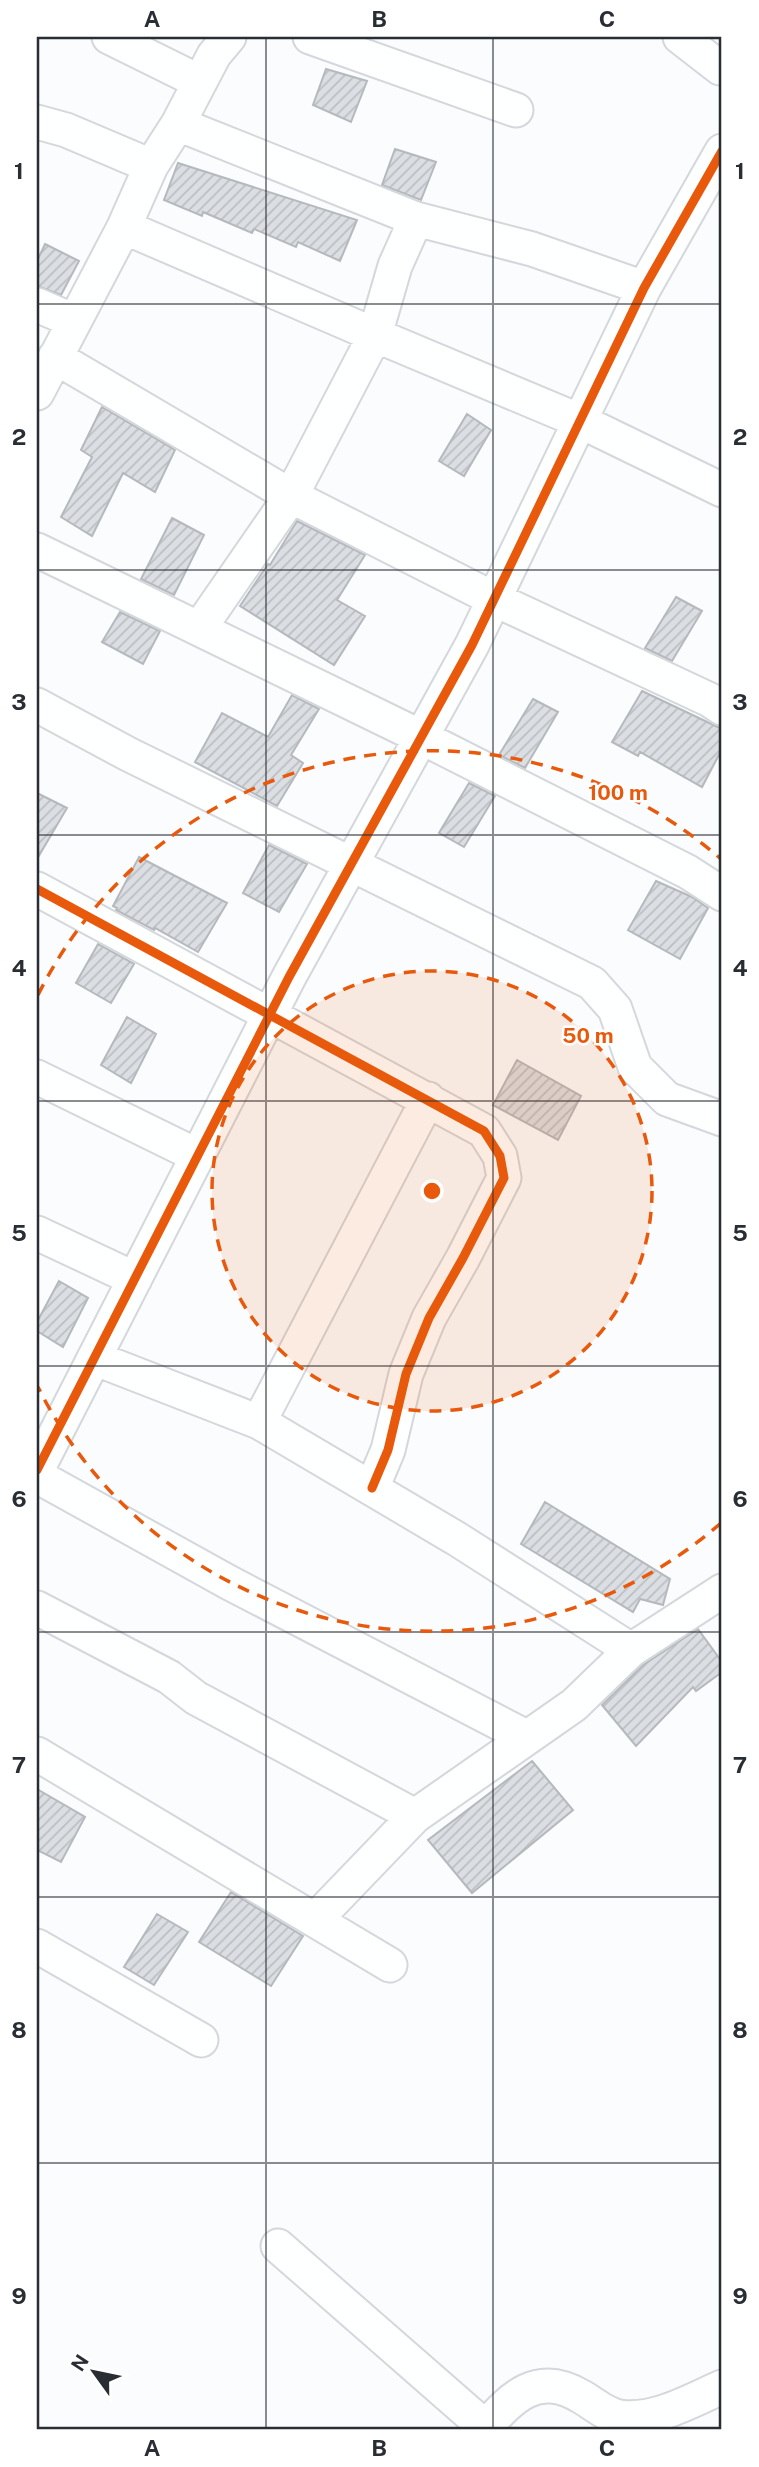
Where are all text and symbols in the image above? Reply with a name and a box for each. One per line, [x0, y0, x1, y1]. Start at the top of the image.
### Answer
text: A [144, 5, 161, 32]
text: B [371, 5, 387, 32]
text: C [599, 5, 615, 32]
text: 1 [14, 157, 24, 184]
text: 1 [735, 157, 745, 184]
text: 2 [12, 423, 26, 450]
text: 2 [733, 423, 747, 450]
text: 3 [11, 688, 27, 715]
text: 3 [732, 688, 748, 715]
text: 100 m [588, 780, 648, 805]
text: 4 [11, 954, 27, 981]
text: 4 [732, 954, 748, 981]
text: 50 m [562, 1023, 614, 1048]
centre of rings [420, 1179, 444, 1203]
text: 5 [11, 1219, 27, 1246]
text: 5 [732, 1219, 748, 1246]
text: 6 [11, 1485, 27, 1512]
text: 6 [732, 1485, 748, 1512]
text: 7 [12, 1751, 26, 1778]
text: 7 [733, 1751, 747, 1778]
text: 8 [11, 2016, 27, 2043]
text: 8 [732, 2016, 748, 2043]
text: 9 [11, 2282, 27, 2309]
text: 9 [732, 2282, 748, 2309]
north arrow [60, 2338, 130, 2408]
text: N [66, 2351, 93, 2375]
text: A [144, 2434, 161, 2461]
text: B [371, 2434, 387, 2461]
text: C [599, 2434, 615, 2461]

